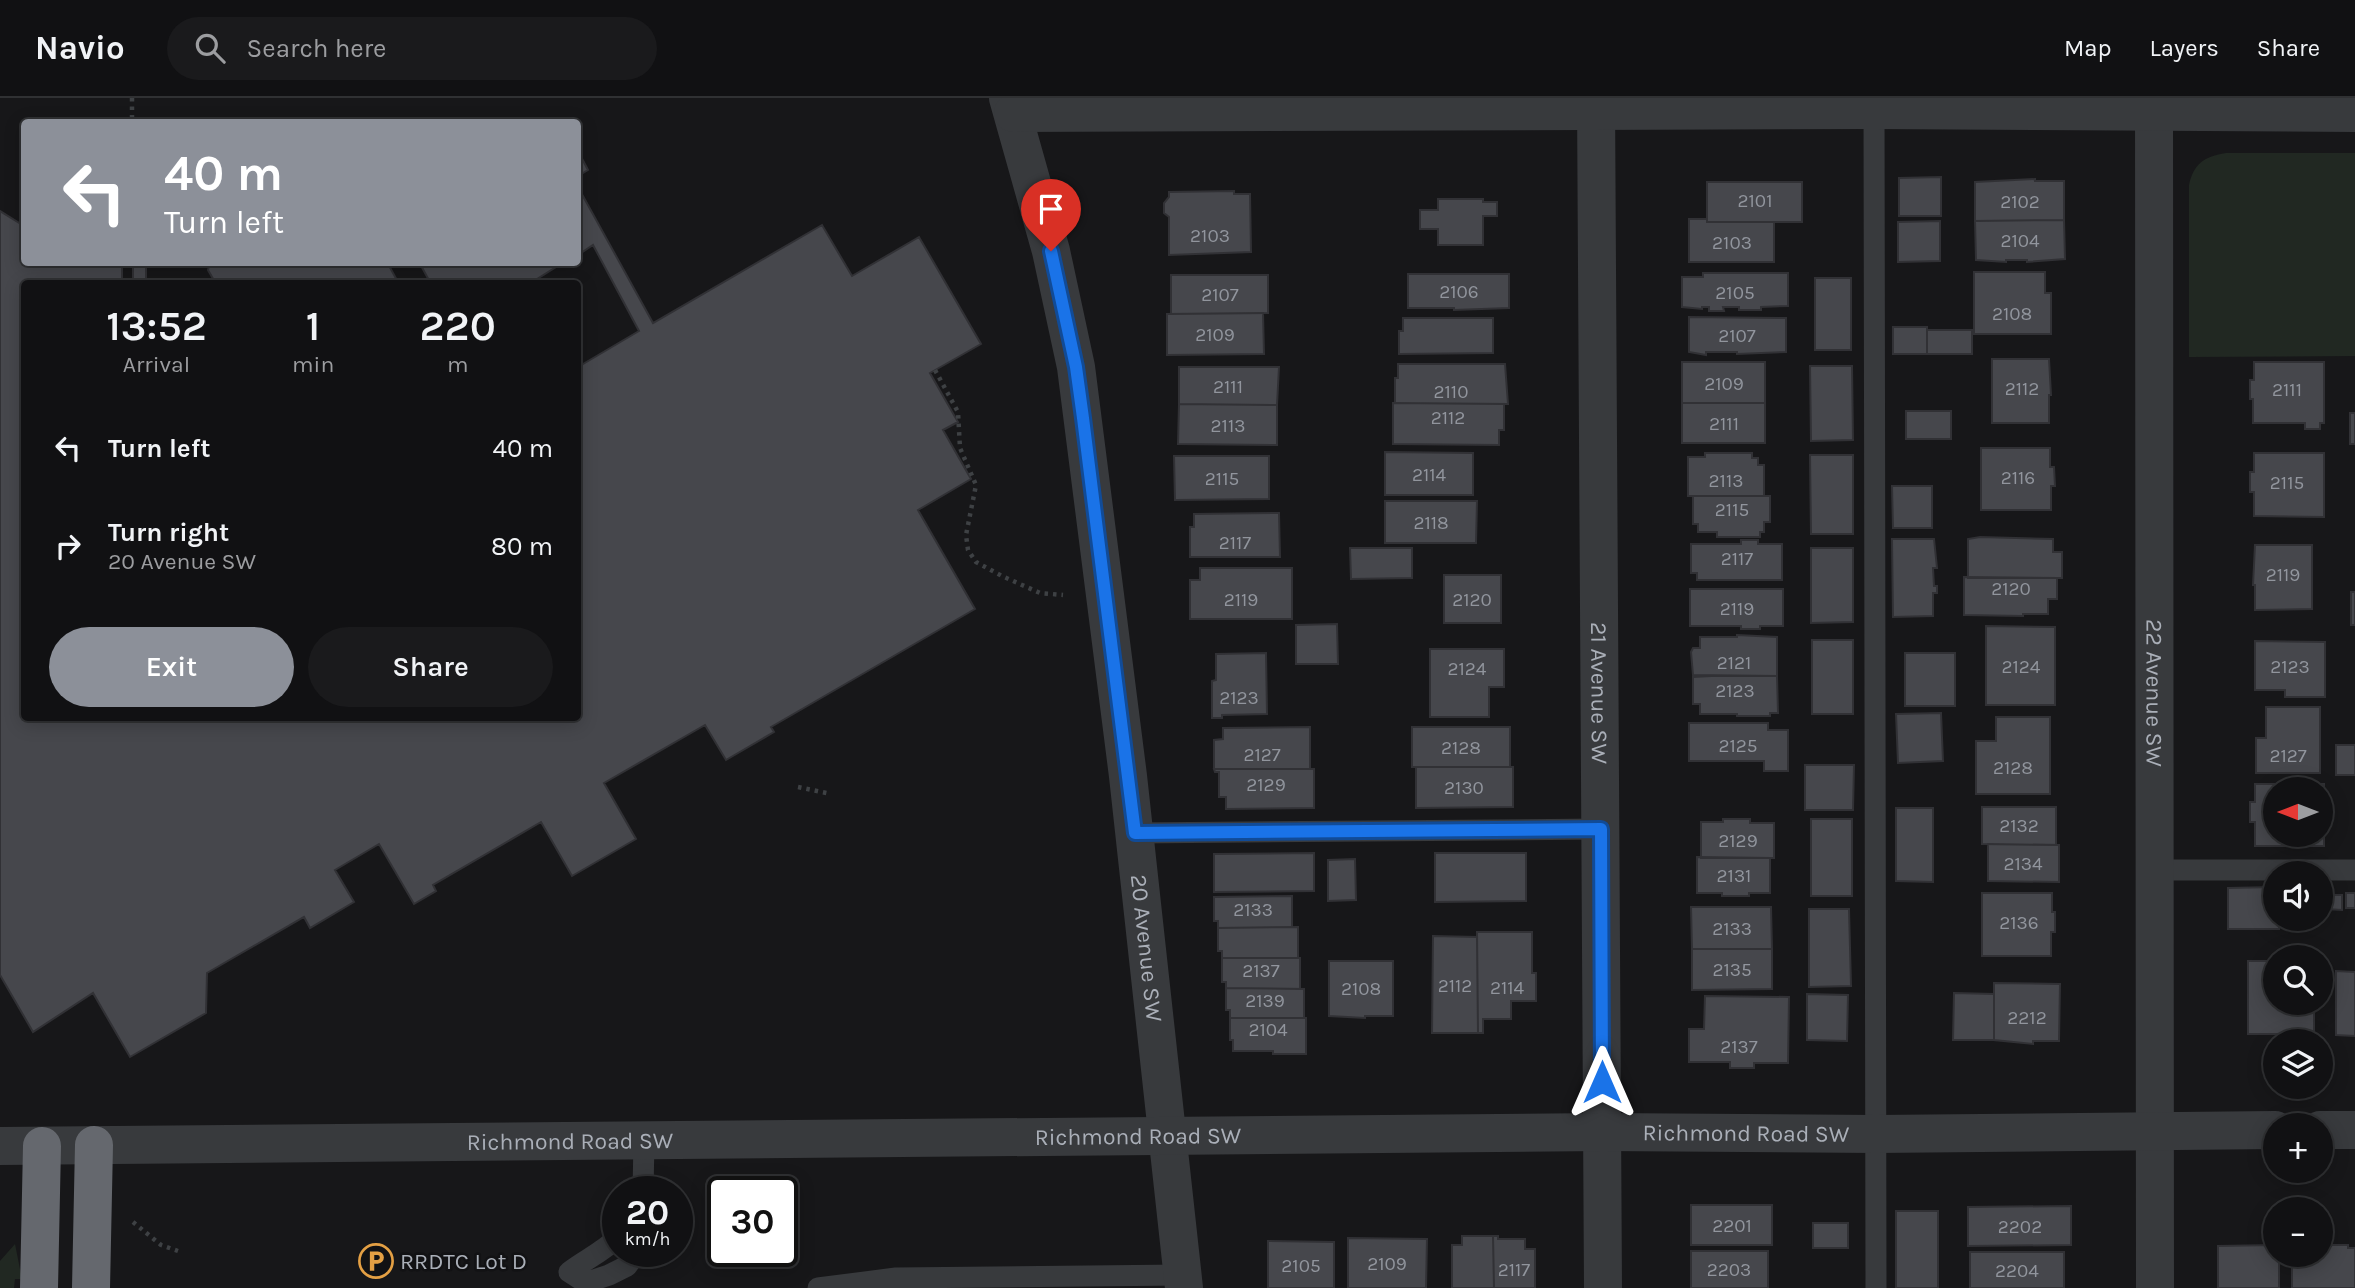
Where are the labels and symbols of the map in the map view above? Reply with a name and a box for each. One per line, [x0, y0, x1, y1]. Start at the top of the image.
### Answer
pin [1021, 179, 1081, 251]
house number: 2101 [1738, 190, 1772, 212]
house number: 2102 [2000, 191, 2040, 213]
house number: 2103 [1190, 225, 1230, 247]
house number: 2104 [2000, 230, 2040, 252]
house number: 2103 [1712, 232, 1752, 254]
house number: 2106 [1439, 281, 1479, 303]
house number: 2105 [1715, 282, 1755, 304]
house number: 2107 [1201, 284, 1239, 306]
house number: 2108 [1992, 303, 2032, 325]
house number: 2109 [1195, 324, 1235, 346]
house number: 2107 [1718, 325, 1756, 347]
house number: 2109 [1704, 373, 1744, 395]
house number: 2111 [1213, 376, 1243, 398]
house number: 2112 [2005, 378, 2039, 400]
house number: 2111 [2272, 379, 2302, 401]
house number: 2110 [1434, 381, 1468, 403]
house number: 2112 [1431, 407, 1465, 429]
house number: 2111 [1709, 413, 1739, 435]
house number: 2113 [1211, 415, 1245, 437]
house number: 2114 [1412, 464, 1446, 486]
house number: 2116 [2001, 467, 2035, 489]
house number: 2115 [1205, 468, 1239, 490]
house number: 2113 [1709, 470, 1743, 492]
house number: 2115 [2270, 472, 2304, 494]
house number: 2115 [1715, 499, 1749, 521]
house number: 2118 [1413, 512, 1449, 534]
house number: 2117 [1219, 532, 1251, 554]
house number: 2117 [1721, 548, 1753, 570]
house number: 2119 [2266, 564, 2300, 586]
house number: 2120 [1991, 578, 2031, 600]
house number: 2119 [1224, 589, 1258, 611]
house number: 2120 [1452, 589, 1492, 611]
house number: 2119 [1720, 598, 1754, 620]
street label: 22 Avenue SW [2140, 619, 2168, 767]
street label: 21 Avenue SW [1585, 622, 1613, 765]
house number: 2121 [1717, 652, 1751, 674]
house number: 2124 [2002, 656, 2041, 678]
house number: 2123 [2270, 656, 2310, 678]
house number: 2124 [1448, 658, 1487, 680]
house number: 2123 [1715, 680, 1755, 702]
house number: 2123 [1219, 687, 1259, 709]
house number: 2125 [1718, 735, 1758, 757]
house number: 2128 [1441, 737, 1481, 759]
house number: 2127 [1243, 744, 1281, 766]
house number: 2127 [2269, 745, 2307, 767]
house number: 2128 [1993, 757, 2033, 779]
house number: 2129 [1246, 774, 1286, 796]
house number: 2130 [1444, 777, 1484, 799]
north arrow [2263, 777, 2333, 847]
house number: 2132 [1999, 815, 2039, 837]
house number: 2129 [1718, 830, 1758, 852]
house number: 2134 [2003, 853, 2043, 875]
house number: 2131 [1717, 865, 1751, 887]
street label: 20 Avenue SW [1125, 873, 1168, 1024]
house number: 2133 [1233, 899, 1273, 921]
house number: 2136 [1999, 912, 2039, 934]
house number: 2133 [1712, 918, 1752, 940]
house number: 2135 [1712, 959, 1752, 981]
house number: 2137 [1242, 960, 1280, 982]
house number: 2112 [1438, 975, 1472, 997]
house number: 2114 [1490, 977, 1524, 999]
house number: 2108 [1341, 978, 1381, 1000]
house number: 2139 [1245, 990, 1285, 1012]
house number: 2212 [2007, 1007, 2047, 1029]
house number: 2104 [1248, 1019, 1288, 1041]
house number: 2137 [1720, 1036, 1758, 1058]
position arrow [1565, 1045, 1639, 1119]
street label: Richmond Road SW [1642, 1119, 1850, 1148]
street label: Richmond Road SW [1034, 1122, 1242, 1151]
street label: Richmond Road SW [466, 1127, 674, 1156]
speed limit sign: 30 [707, 1176, 798, 1267]
house number: 2201 [1712, 1215, 1752, 1237]
house number: 2202 [1998, 1216, 2042, 1238]
parking icon: RRDTC Lot D [357, 1242, 395, 1280]
place label: RRDTC Lot D [400, 1248, 527, 1275]
house number: 2109 [1367, 1253, 1407, 1275]
house number: 2105 [1281, 1255, 1321, 1277]
house number: 2117 [1498, 1259, 1530, 1281]
house number: 2203 [1707, 1259, 1751, 1281]
house number: 2204 [1995, 1260, 2039, 1282]

